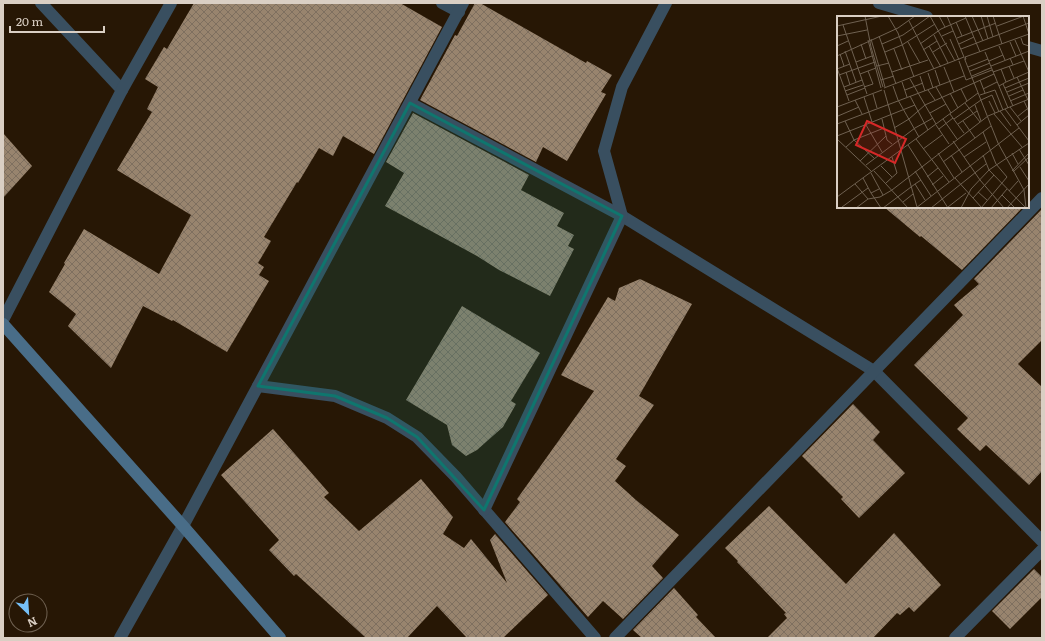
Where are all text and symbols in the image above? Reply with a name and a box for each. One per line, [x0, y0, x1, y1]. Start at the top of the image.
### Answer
scale bar [10, 8, 104, 34]
text: 20 m [16, 12, 43, 30]
inset map [837, 16, 1029, 208]
north arrow [8, 593, 48, 633]
text: N [25, 614, 40, 632]

